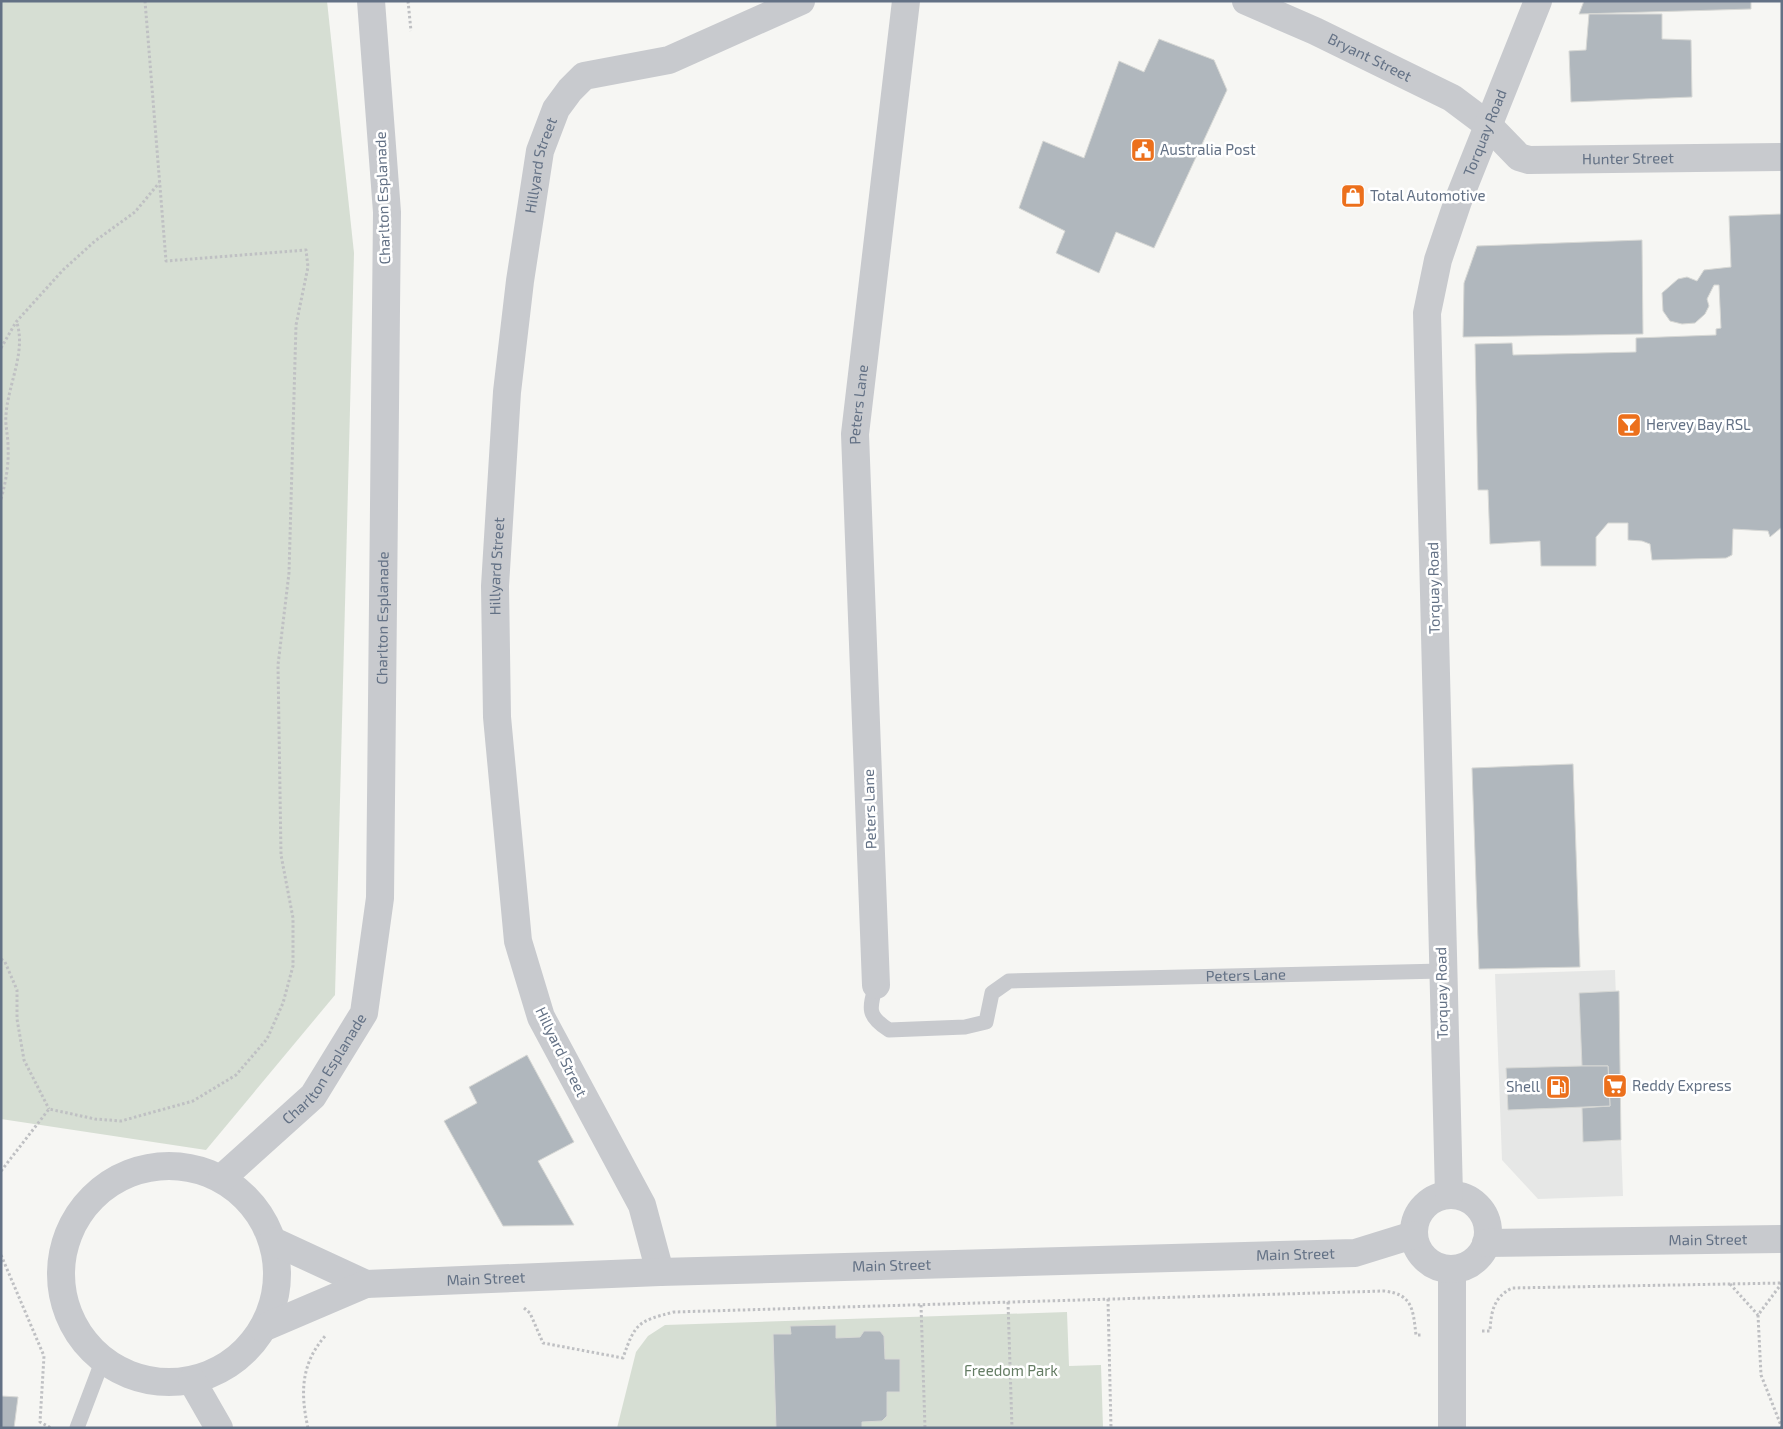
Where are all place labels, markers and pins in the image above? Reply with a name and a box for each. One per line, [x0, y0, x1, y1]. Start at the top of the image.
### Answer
public building icon: Australia Post [1130, 137, 1156, 163]
place label: Australia Post [1160, 140, 1256, 158]
shop icon: Total Automotive [1340, 183, 1366, 209]
place label: Total Automotive [1370, 186, 1486, 204]
bar icon: Hervey Bay RSL [1616, 412, 1642, 438]
place label: Hervey Bay RSL [1646, 415, 1751, 433]
supermarket icon: Reddy Express [1602, 1073, 1628, 1099]
fuel station icon: Shell [1545, 1074, 1571, 1100]
place label: Reddy Express [1632, 1076, 1732, 1094]
place label: Shell [1506, 1077, 1541, 1095]

